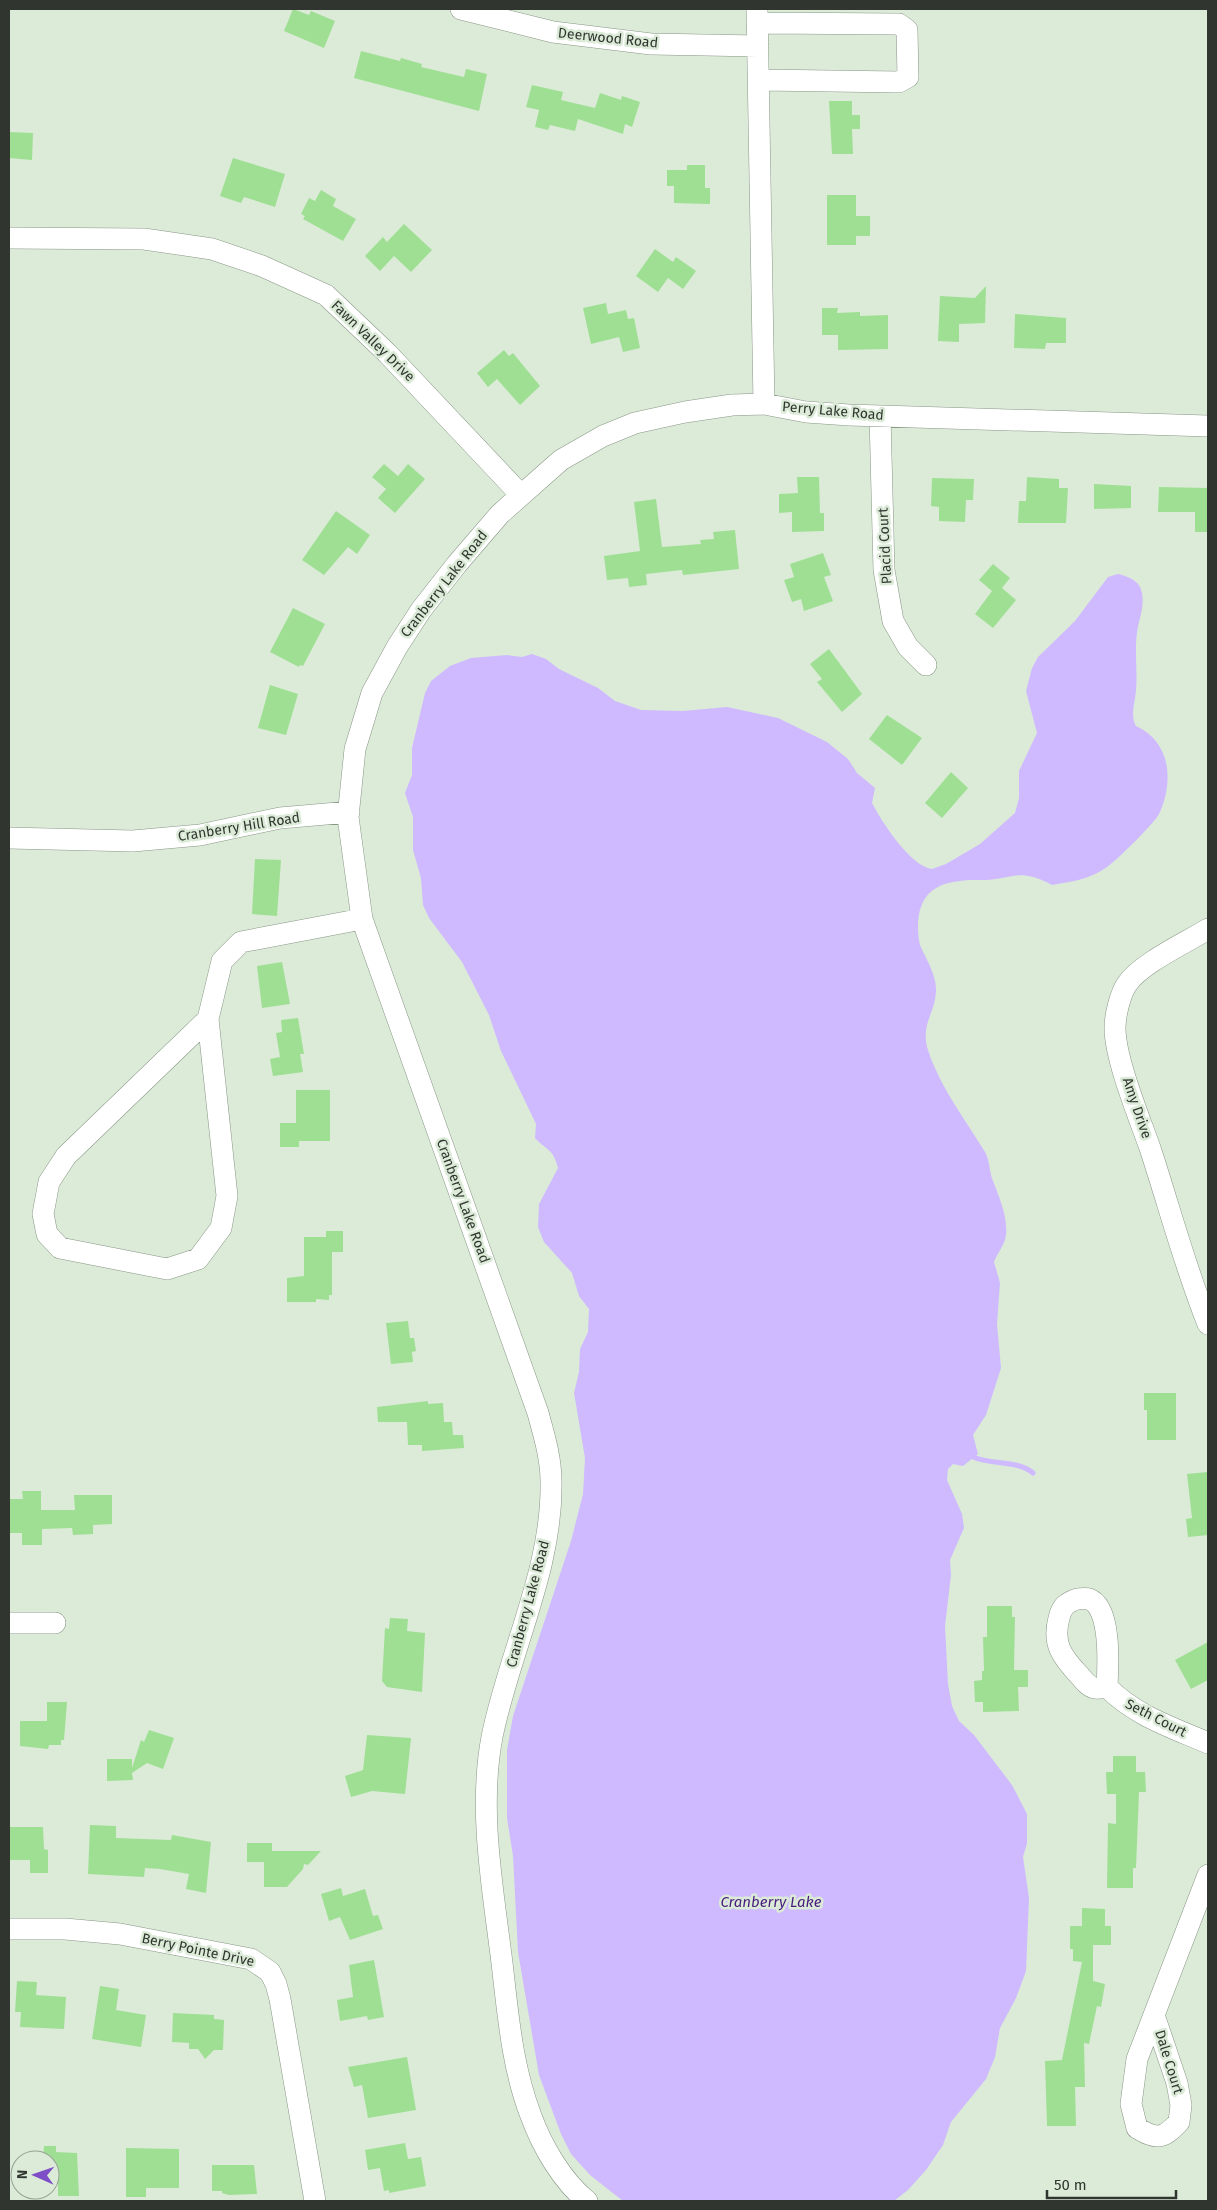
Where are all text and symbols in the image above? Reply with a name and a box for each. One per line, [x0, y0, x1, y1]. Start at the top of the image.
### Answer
street label: Deerwood Road [557, 24, 659, 52]
street label: Fawn Valley Drive [328, 297, 418, 385]
street label: Perry Lake Road [782, 398, 884, 424]
street label: Placid Court [874, 506, 895, 585]
street label: Cranberry Lake Road [397, 527, 491, 641]
street label: Cranberry Hill Road [177, 809, 301, 845]
street label: Amy Drive [1119, 1075, 1155, 1141]
street label: Cranberry Lake Road [433, 1137, 493, 1265]
street label: Cranberry Lake Road [503, 1539, 553, 1669]
street label: Seth Court [1122, 1695, 1190, 1741]
water label: Cranberry Lake [720, 1893, 822, 1911]
street label: Berry Pointe Drive [140, 1930, 256, 1970]
street label: Dale Court [1151, 2028, 1187, 2097]
north arrow [10, 2150, 60, 2200]
scale bar [1047, 2168, 1176, 2200]
text: N [14, 2170, 31, 2180]
text: 50 m [1054, 2176, 1087, 2194]

